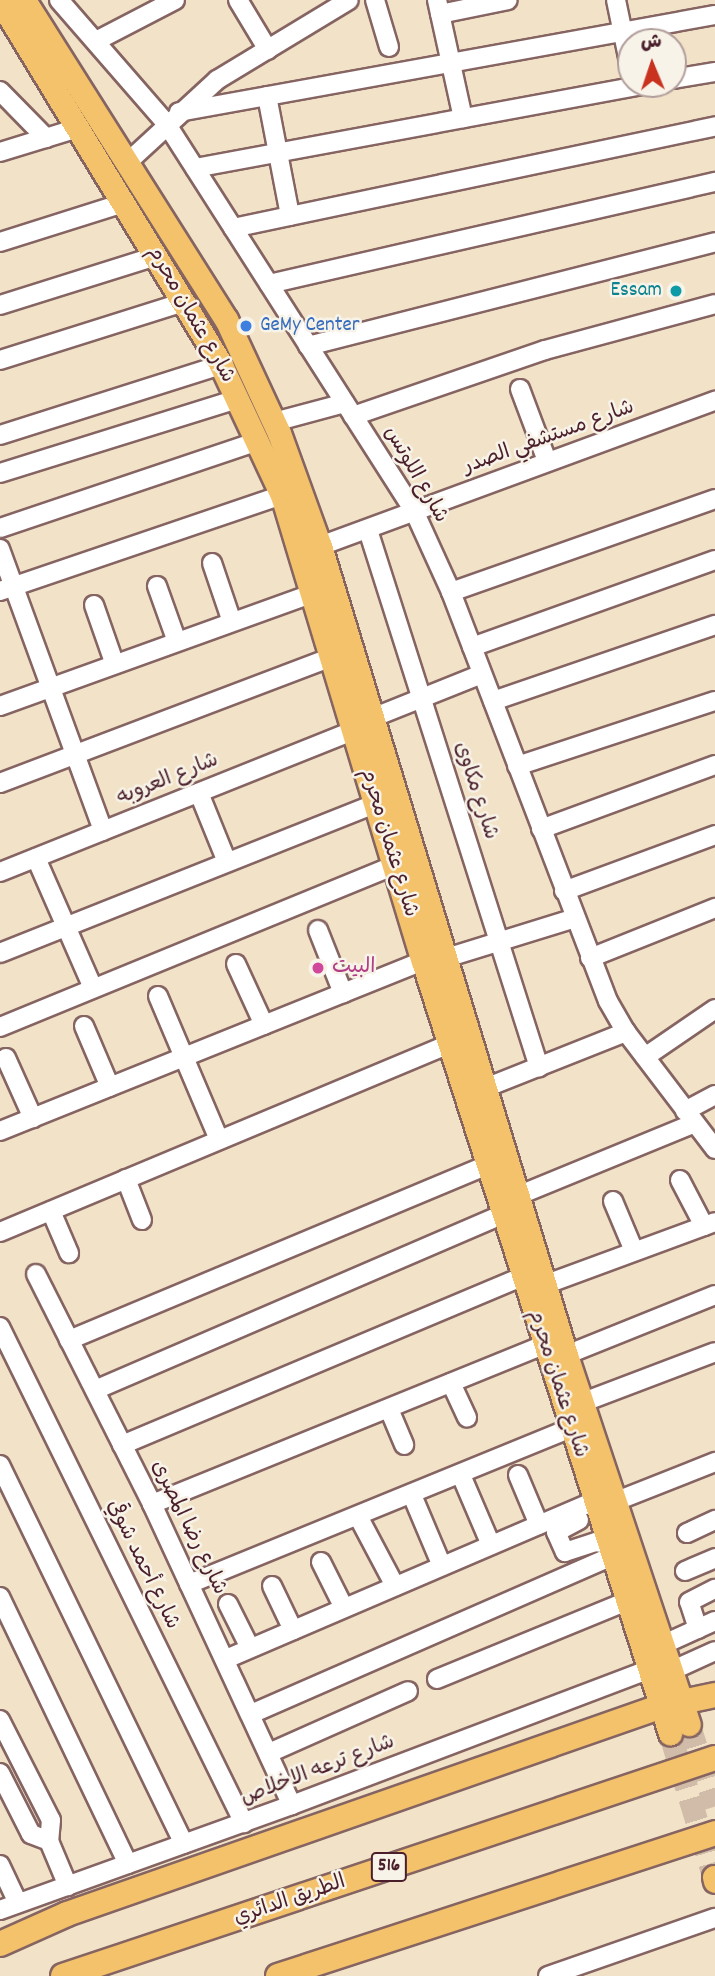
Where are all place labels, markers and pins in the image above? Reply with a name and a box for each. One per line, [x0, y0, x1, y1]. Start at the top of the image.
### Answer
place label: Essam [611, 278, 662, 304]
marker: Essam [668, 283, 684, 299]
place label: GeMy Center [260, 313, 360, 339]
marker: GeMy Center [238, 318, 254, 334]
place label: البيت [332, 955, 376, 981]
marker: البيت [310, 960, 326, 976]

